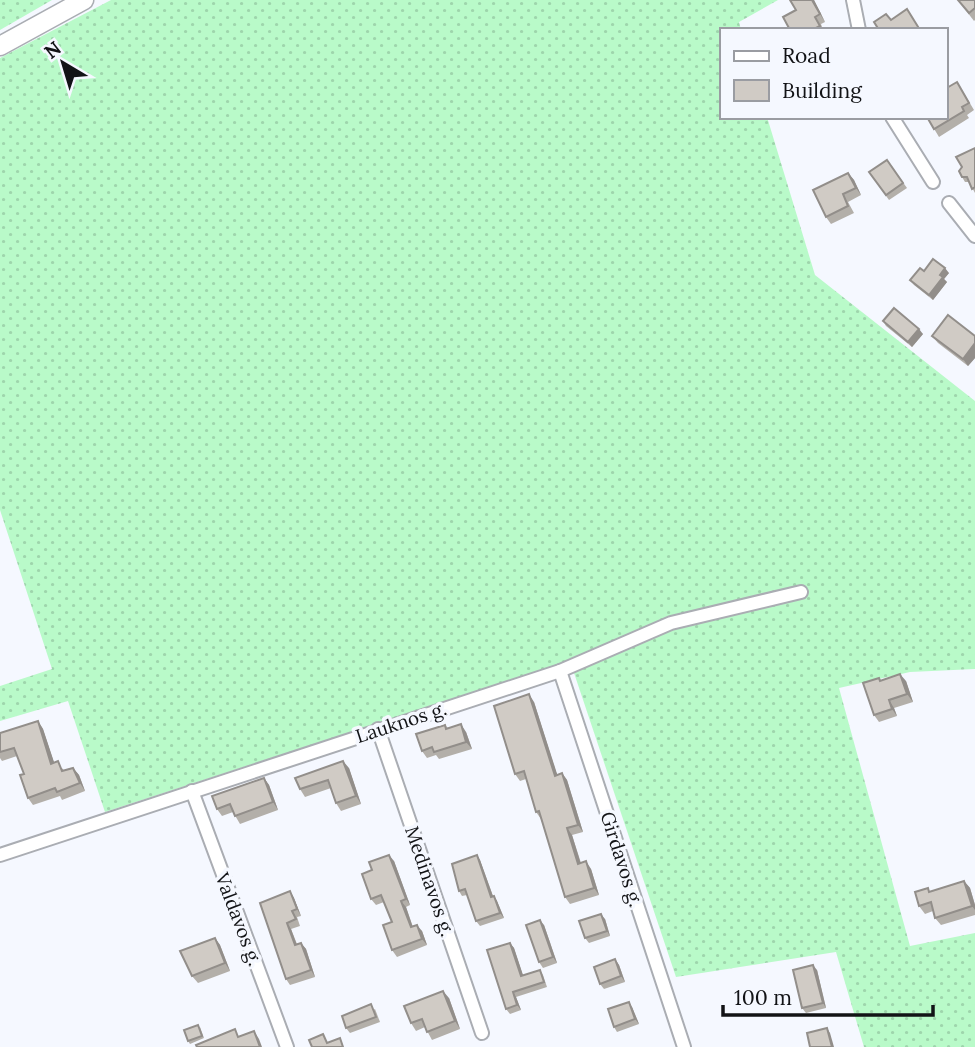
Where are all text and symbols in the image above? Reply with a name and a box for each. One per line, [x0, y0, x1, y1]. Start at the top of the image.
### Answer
north arrow [28, 28, 98, 98]
legend [720, 28, 947, 119]
text: N [39, 35, 66, 64]
text: Road [782, 42, 831, 69]
text: Building [782, 77, 862, 104]
street label: Lauknos g. [352, 696, 450, 748]
street label: Girdavos g. [595, 808, 649, 910]
street label: Medinavos g. [400, 823, 460, 939]
street label: Valdavos g. [210, 868, 268, 969]
scale bar [723, 974, 933, 1018]
text: 100 m [734, 984, 792, 1011]

